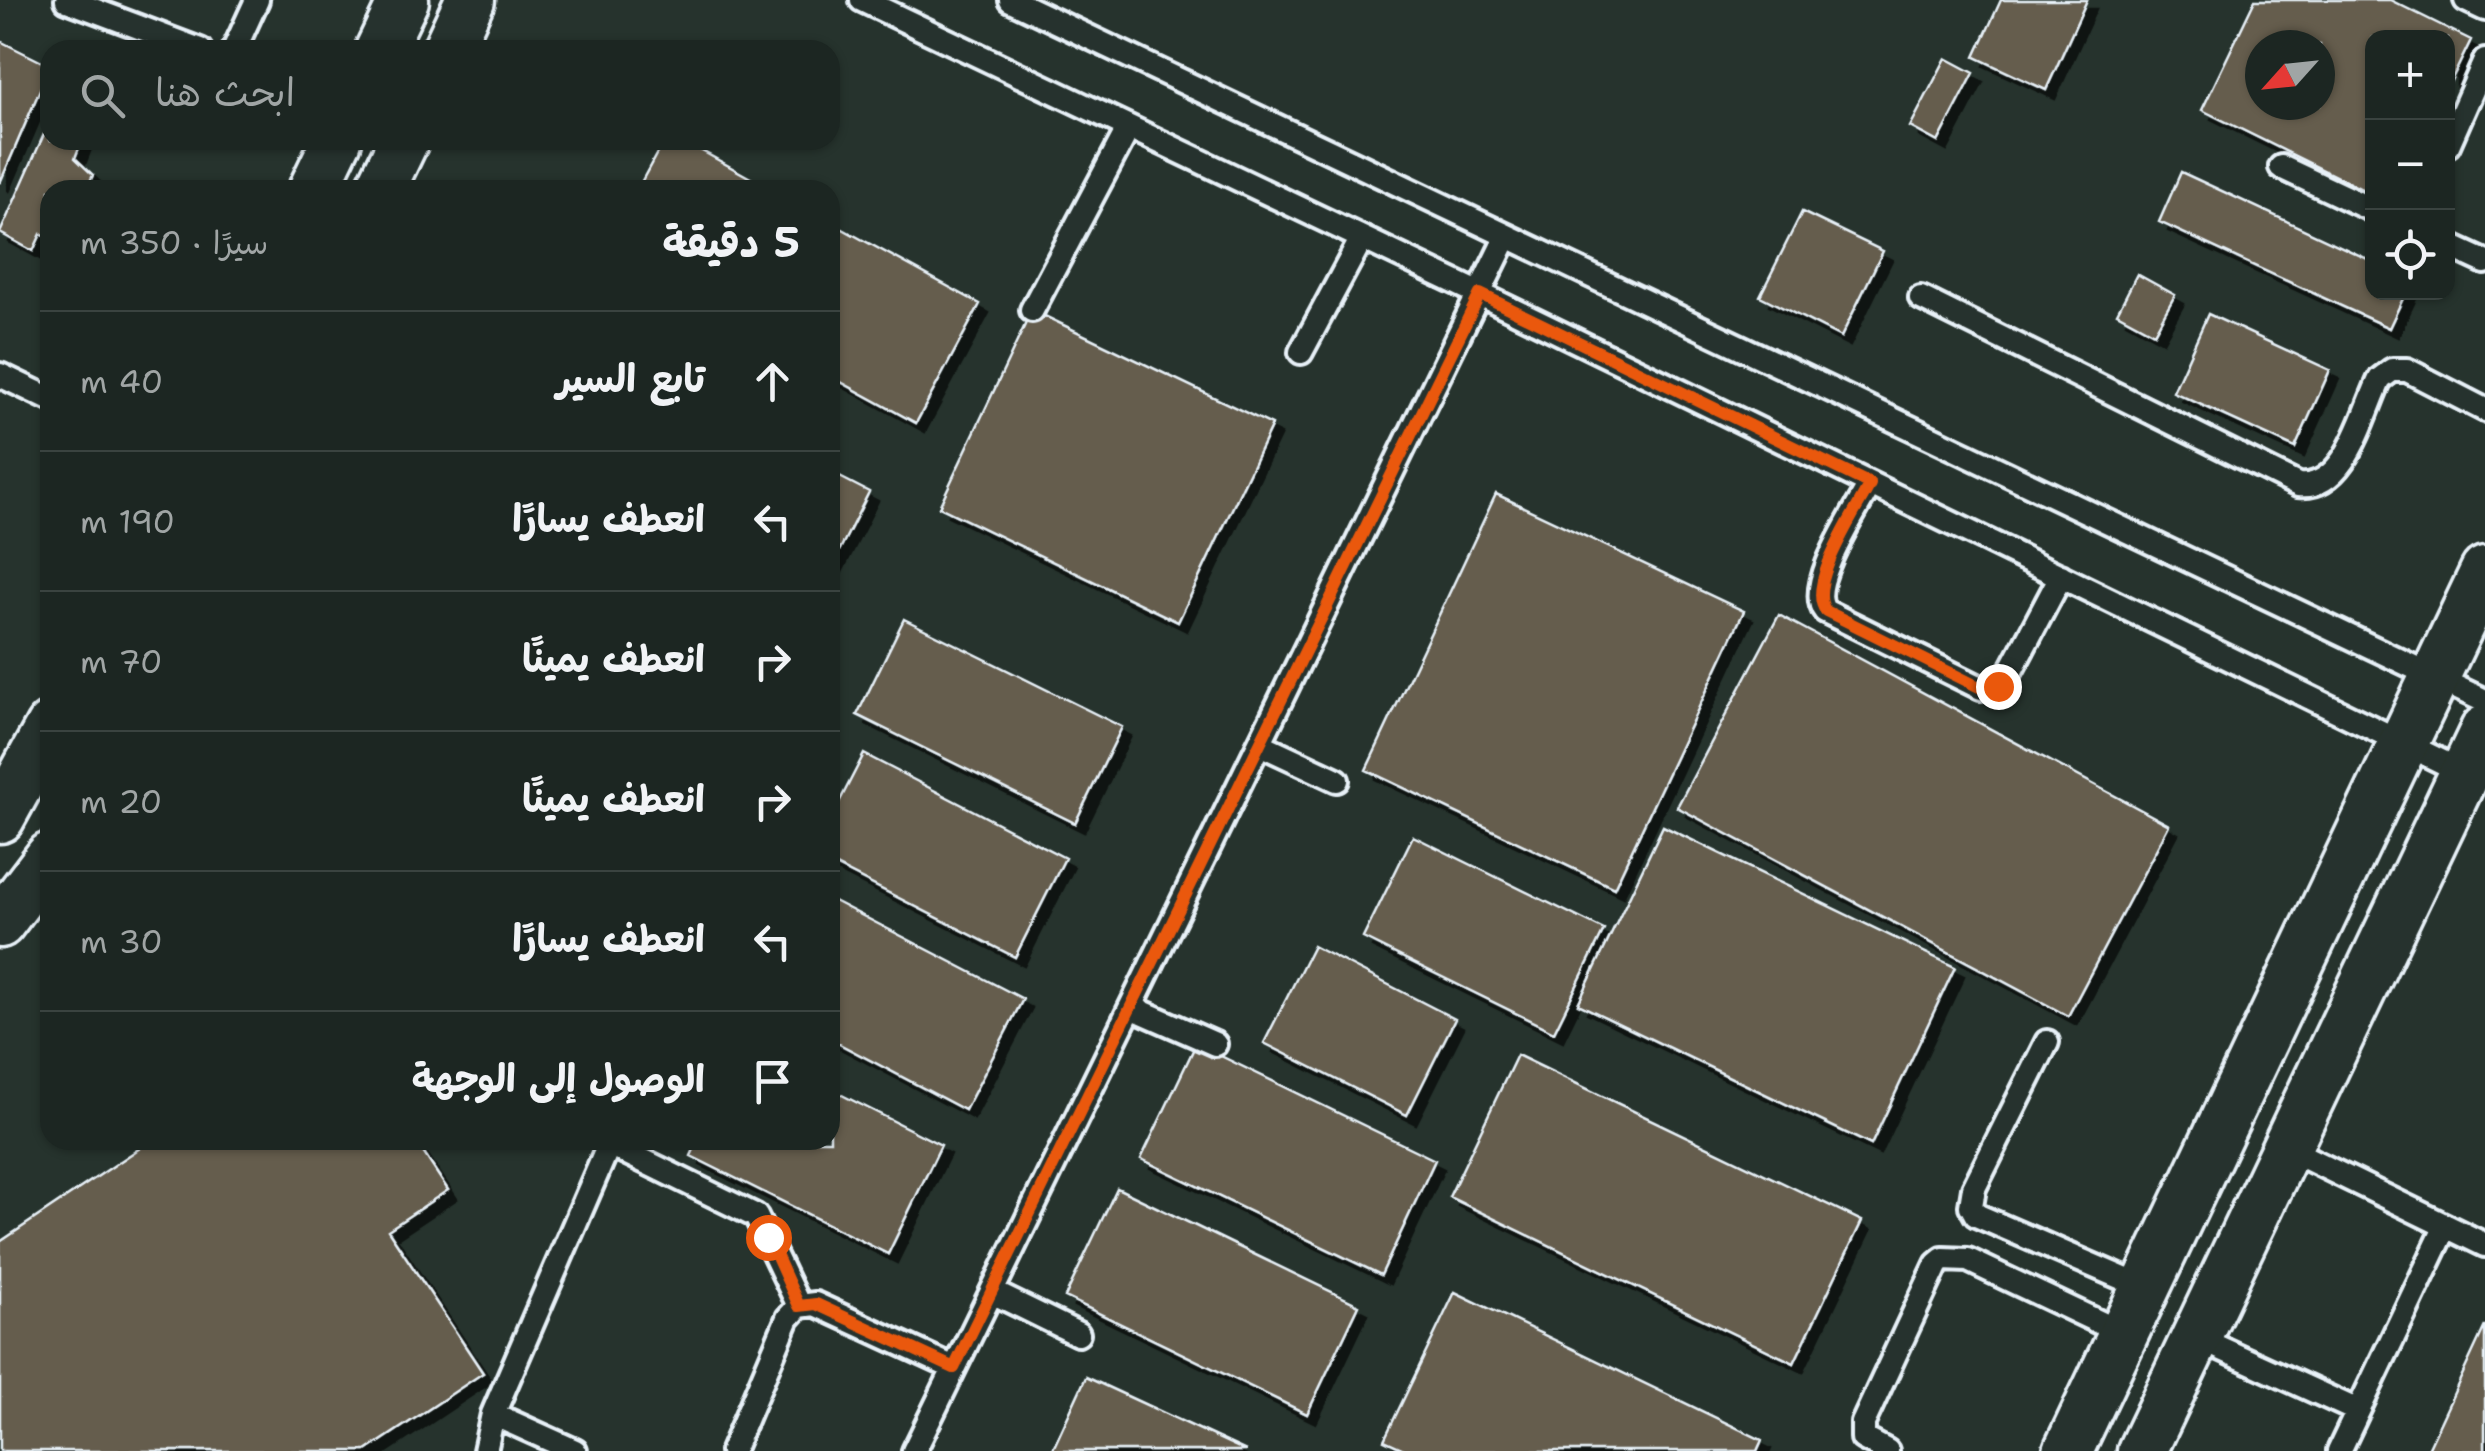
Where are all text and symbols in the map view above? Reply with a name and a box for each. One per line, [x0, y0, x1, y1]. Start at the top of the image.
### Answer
north arrow [2245, 30, 2335, 120]
map controls [2365, 30, 2455, 300]
button: + [2365, 30, 2455, 120]
search box [40, 40, 840, 150]
text: ابحث هنا [155, 67, 295, 118]
icon: search [75, 68, 130, 123]
button: − [2365, 120, 2455, 210]
button: locate [2365, 210, 2455, 300]
text: 5 دقيقة [662, 214, 800, 270]
text: سيرًا · 350 m [80, 221, 268, 264]
text: تابع السير [557, 353, 705, 404]
icon: ahead [745, 354, 800, 409]
text: 40 m [80, 360, 163, 403]
text: انعطف يسارًا [512, 493, 705, 544]
icon: left [745, 494, 800, 549]
text: 190 m [80, 500, 175, 543]
text: انعطف يمينًا [522, 633, 705, 684]
icon: right [745, 634, 800, 689]
text: 70 m [80, 640, 163, 683]
route end [1976, 664, 2022, 710]
text: انعطف يمينًا [522, 773, 705, 824]
icon: right [745, 774, 800, 829]
text: 20 m [80, 780, 162, 823]
text: انعطف يسارًا [512, 913, 705, 964]
icon: left [745, 914, 800, 969]
text: 30 m [80, 920, 163, 963]
text: الوصول إلى الوجهة [412, 1053, 705, 1104]
icon: arrive [745, 1054, 800, 1109]
route start [746, 1215, 792, 1261]

